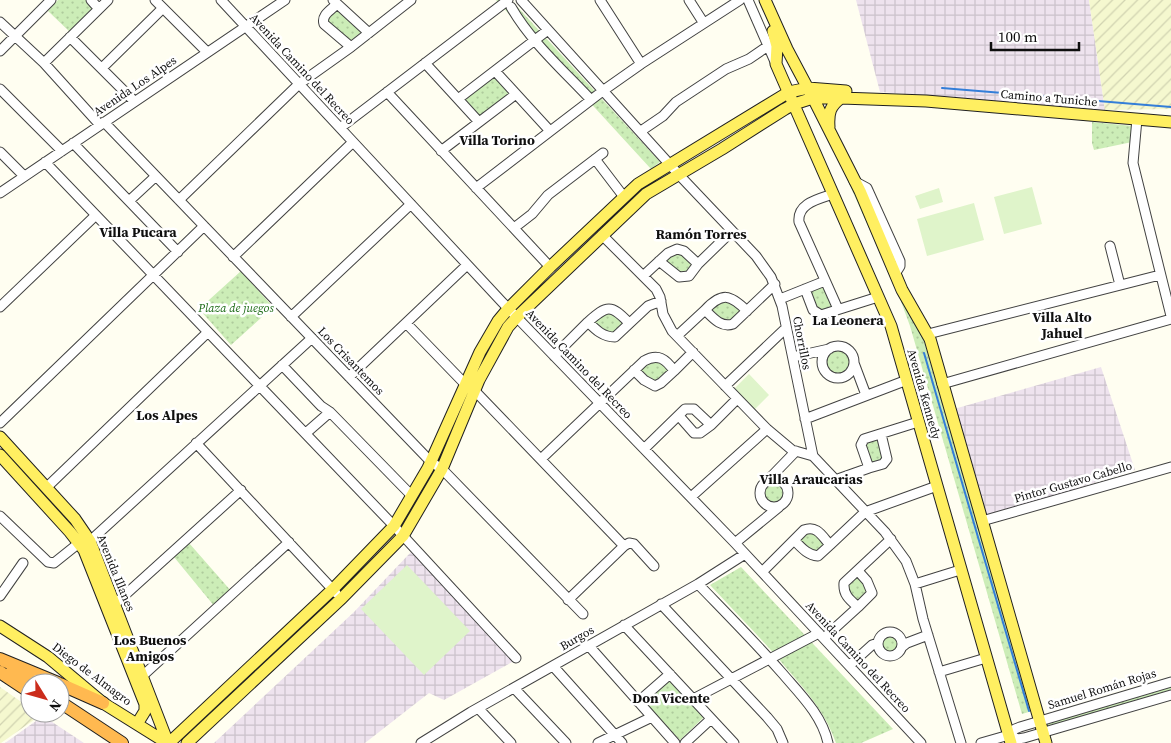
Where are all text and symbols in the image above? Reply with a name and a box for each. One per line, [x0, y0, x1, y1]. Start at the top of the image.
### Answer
street label: Avenida Camino del Recreo [246, 10, 358, 128]
scale bar [991, 20, 1078, 52]
text: 100 m [998, 26, 1038, 47]
street label: Avenida Los Alpes [90, 52, 180, 120]
street label: Camino a Tuniche [1000, 86, 1098, 110]
district label: Villa Torino [459, 130, 535, 150]
district label: Villa Pucara [99, 222, 177, 242]
district label: Ramón Torres [655, 224, 747, 244]
park label: Plaza de juegos [197, 300, 274, 316]
street label: Avenida Camino del Recreo [522, 306, 636, 423]
district label: Villa Alto Jahuel [1032, 307, 1092, 343]
district label: La Leonera [812, 310, 884, 330]
street label: Chorrillos [789, 315, 815, 371]
street label: Los Crisantemos [314, 323, 388, 399]
street label: Avenida Kennedy [903, 347, 945, 442]
district label: Los Alpes [136, 405, 198, 425]
street label: Pintor Gustavo Cabello [1012, 457, 1134, 507]
district label: Villa Araucarias [759, 469, 863, 489]
street label: Avenida Illanes [93, 532, 139, 614]
street label: Avenida Camino del Recreo [802, 598, 914, 716]
street label: Burgos [557, 622, 597, 654]
district label: Los Buenos Amigos [114, 630, 187, 666]
street label: Diego de Almagro [49, 639, 135, 709]
street label: Samuel Román Rojas [1046, 665, 1158, 713]
north arrow [20, 673, 70, 723]
district label: Don Vicente [632, 688, 710, 708]
text: N [44, 696, 66, 716]

